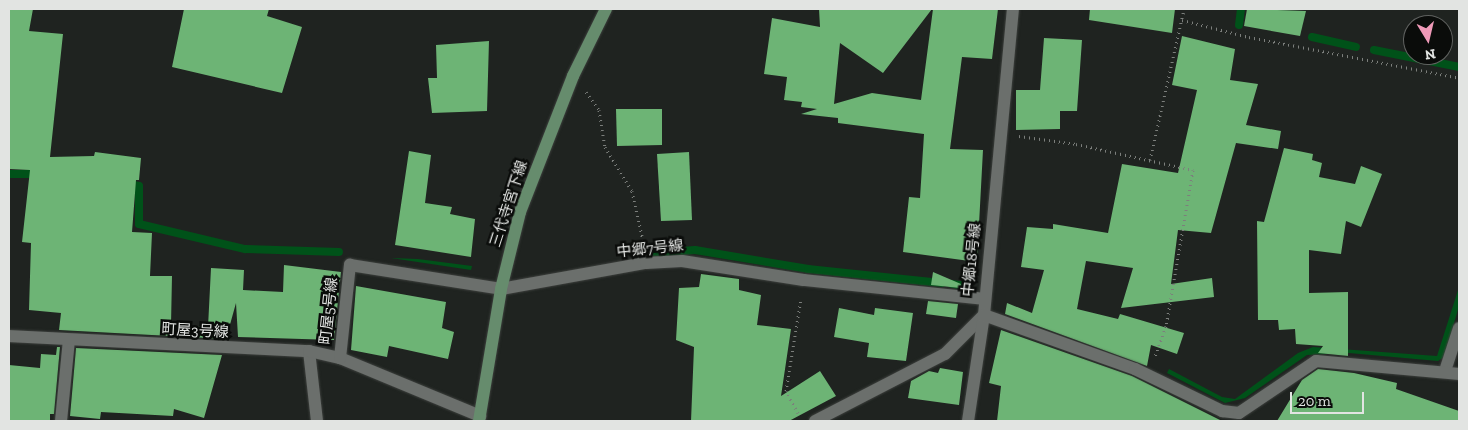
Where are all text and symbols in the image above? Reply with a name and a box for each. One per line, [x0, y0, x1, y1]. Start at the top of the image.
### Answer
north arrow [1403, 15, 1453, 65]
text: N [1424, 45, 1437, 64]
street label: 三代寺宮下線 [487, 158, 531, 250]
street label: 中郷18号線 [959, 222, 985, 298]
street label: 中郷7号線 [616, 237, 684, 261]
street label: 町屋5号線 [317, 276, 341, 346]
street label: 町屋3号線 [161, 320, 229, 342]
scale bar [1293, 382, 1367, 414]
text: 20 m [1298, 392, 1331, 410]

